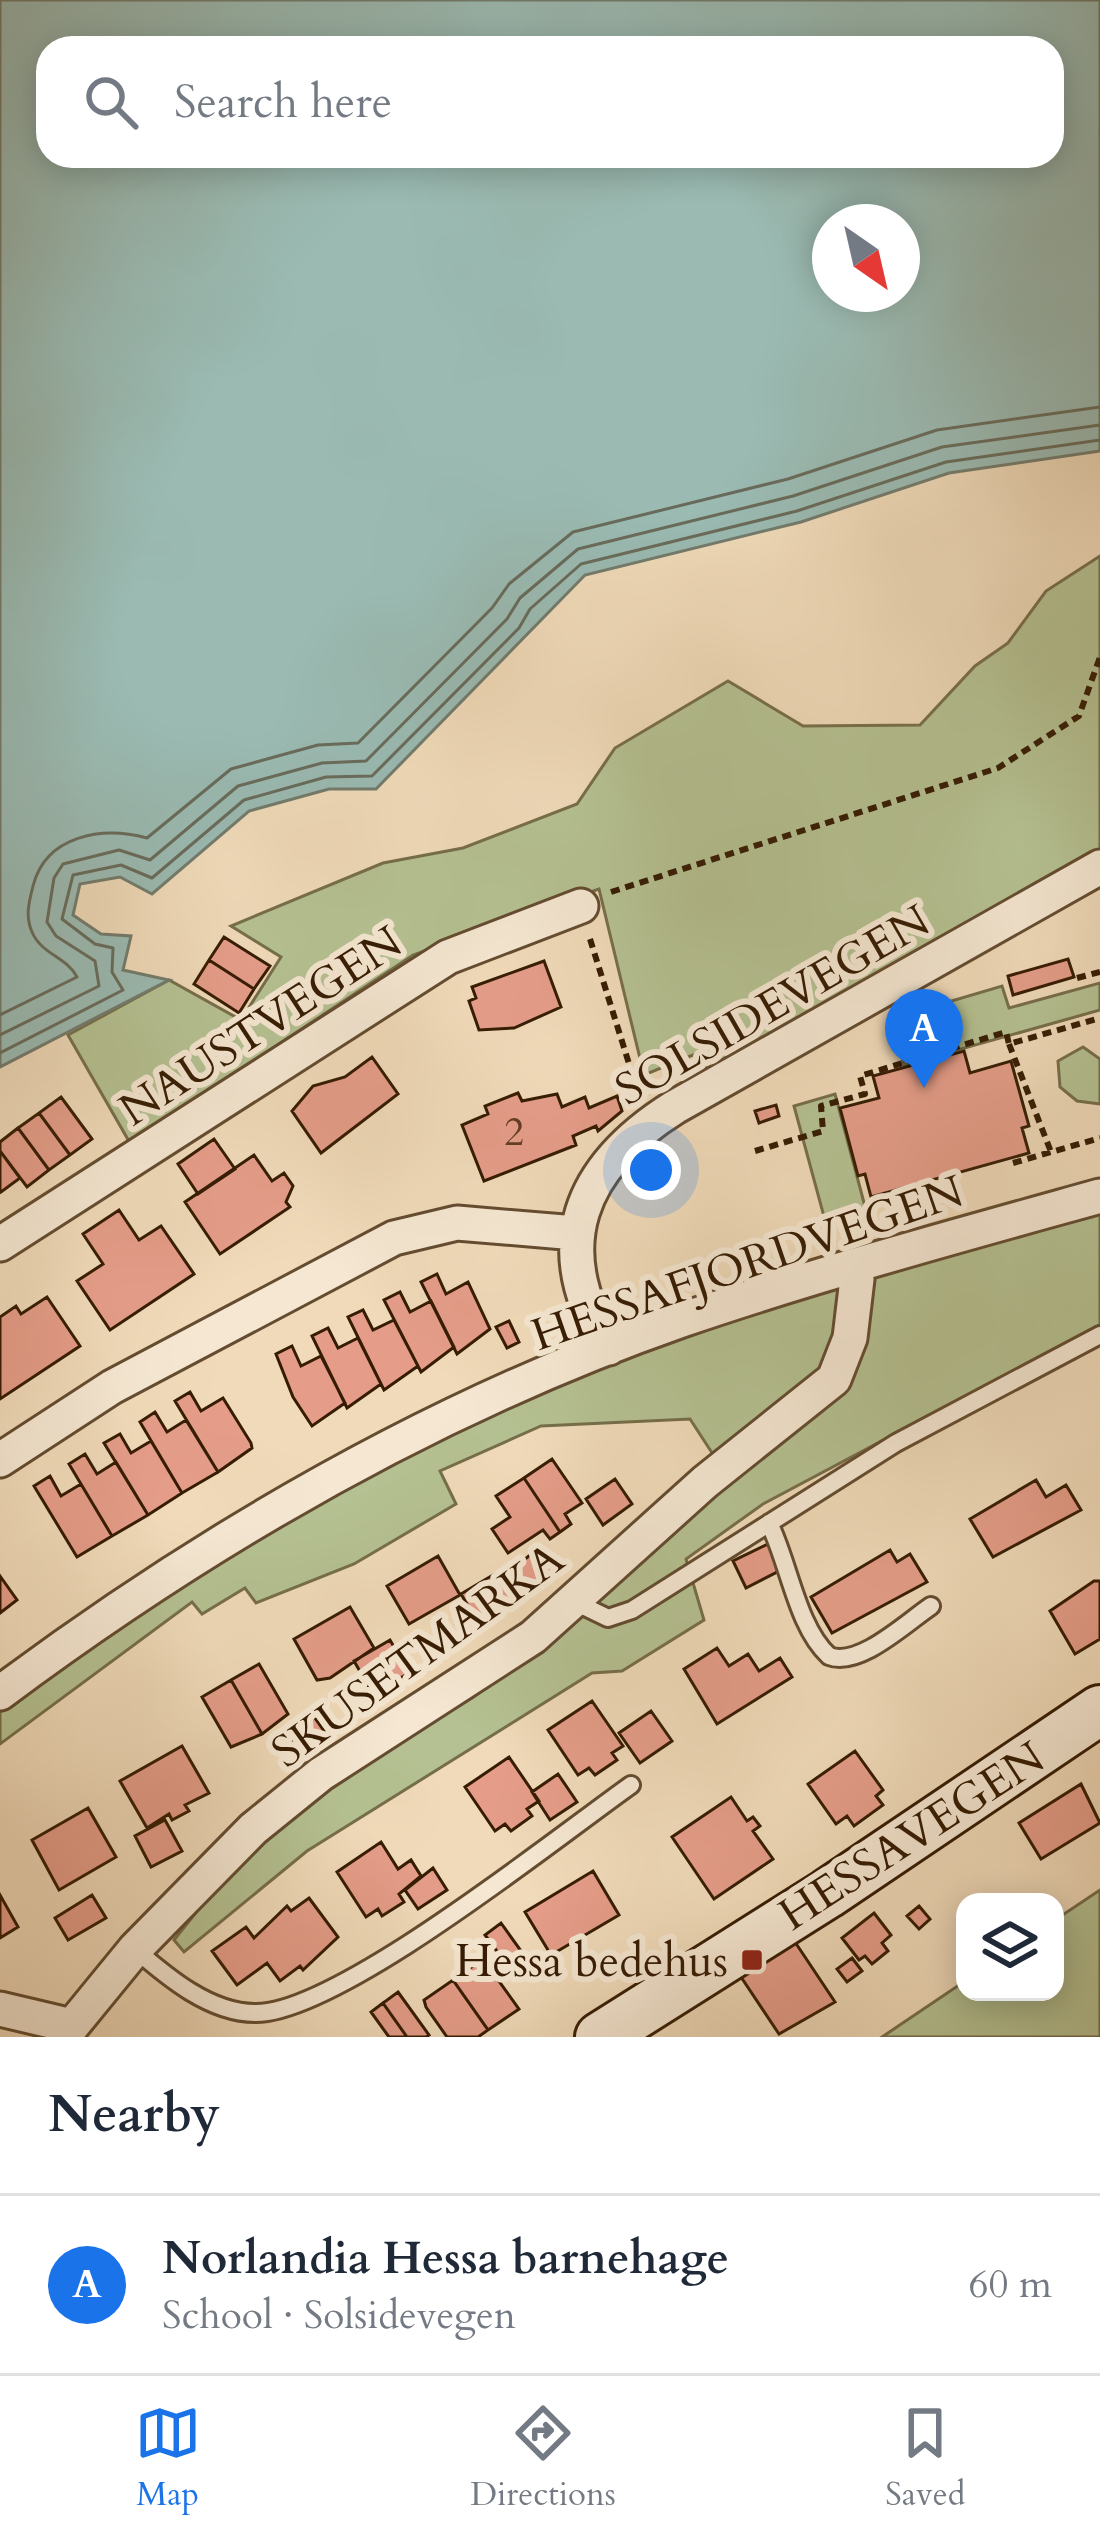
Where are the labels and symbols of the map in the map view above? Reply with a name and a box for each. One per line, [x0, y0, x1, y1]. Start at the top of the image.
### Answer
north arrow [812, 204, 920, 312]
street label: SOLSIDEVEGEN [604, 891, 941, 1120]
street label: NAUSTVEGEN [108, 912, 414, 1140]
pin: A [885, 989, 963, 1088]
house number: 2 [504, 1106, 524, 1159]
your location [621, 1140, 681, 1200]
street label: HESSAFJORDVEGEN [524, 1161, 971, 1366]
street label: SKUSETMARKA [260, 1529, 576, 1782]
street label: HESSAVEGEN [767, 1728, 1056, 1945]
place label: Hessa bedehus [455, 1931, 728, 1992]
marker: Hessa bedehus [739, 1947, 765, 1973]

